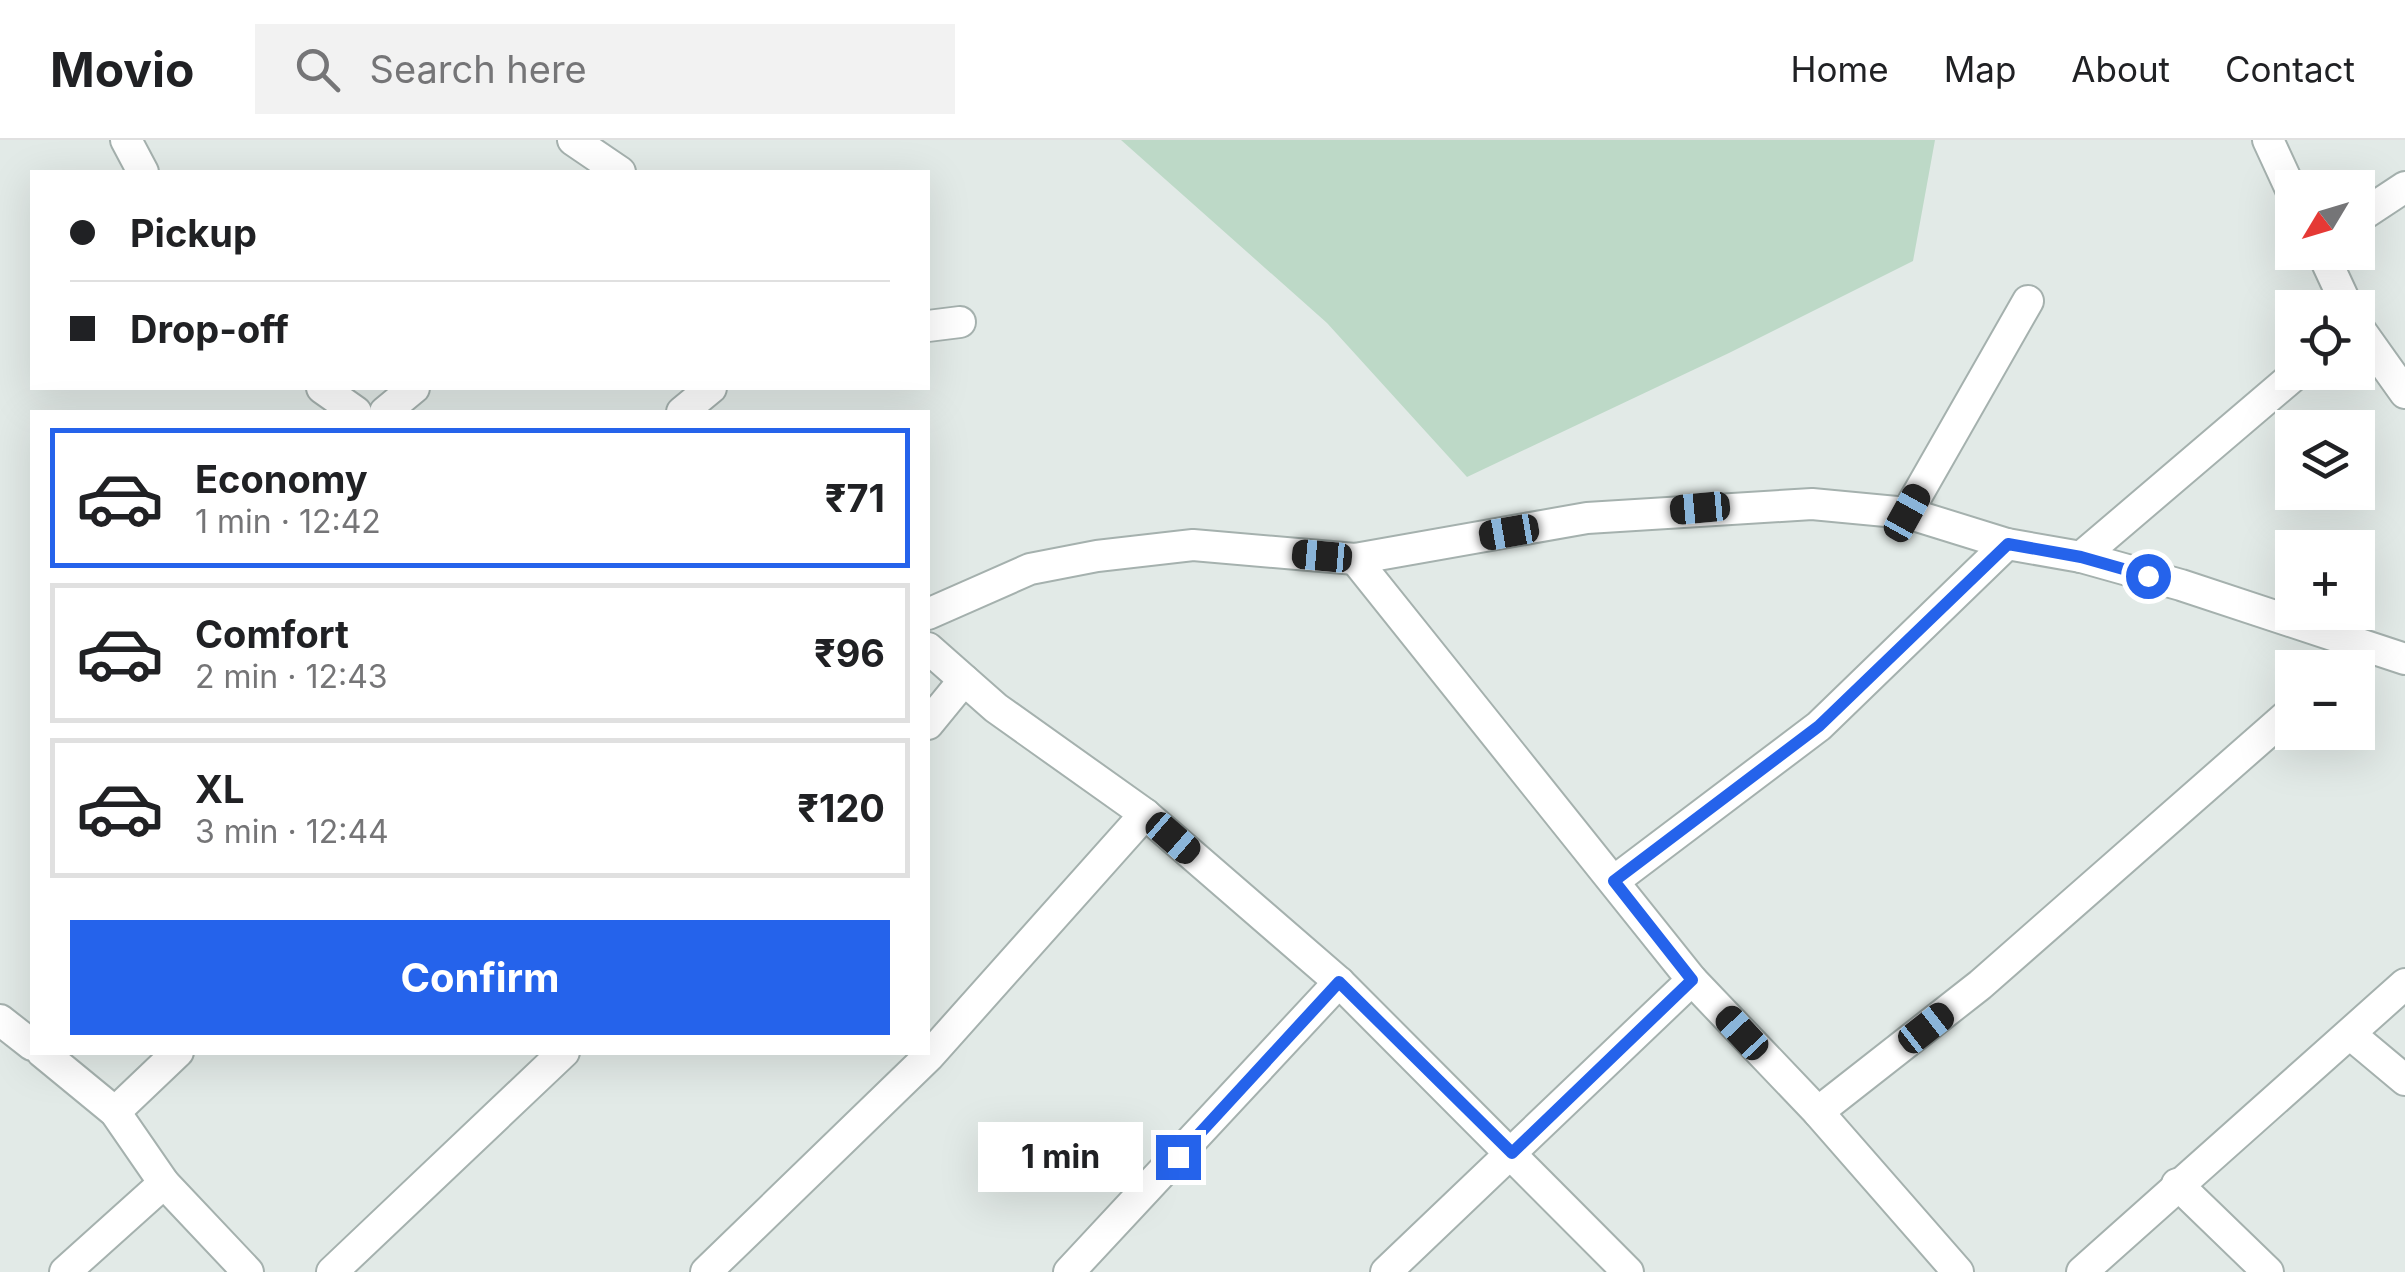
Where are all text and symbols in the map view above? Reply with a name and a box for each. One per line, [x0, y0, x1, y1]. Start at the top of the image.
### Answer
search box [255, 24, 955, 114]
text: Movio [50, 40, 195, 99]
icon: search [290, 42, 345, 97]
text: Search here [370, 46, 587, 92]
text: Home [1791, 48, 1889, 90]
text: Map [1944, 48, 2016, 90]
text: About [2071, 48, 2170, 90]
text: Contact [2225, 48, 2355, 90]
north arrow [2275, 170, 2375, 270]
map controls [2275, 170, 2375, 750]
text: Pickup [130, 210, 257, 256]
button: locate [2275, 290, 2375, 390]
text: Drop-off [130, 306, 289, 352]
button: layers [2275, 410, 2375, 510]
icon: car [75, 453, 165, 543]
text: Economy [195, 456, 368, 502]
text: ₹71 [825, 475, 885, 521]
car [1879, 479, 1935, 547]
car [1669, 490, 1731, 526]
text: 1 min · 12:42 [195, 502, 381, 541]
car [1477, 512, 1541, 552]
button: + [2275, 530, 2375, 630]
car [1291, 538, 1353, 574]
route start [2126, 554, 2171, 599]
icon: car [75, 608, 165, 698]
text: Comfort [195, 611, 349, 657]
text: ₹96 [814, 630, 885, 676]
button: − [2275, 650, 2375, 750]
text: 2 min · 12:43 [195, 657, 388, 696]
icon: car [75, 763, 165, 853]
text: XL [195, 766, 245, 812]
text: ₹120 [797, 785, 885, 831]
car [1141, 807, 1205, 869]
text: 3 min · 12:44 [195, 812, 389, 851]
button: Confirm [70, 920, 890, 1035]
car [1893, 998, 1959, 1058]
car [1711, 1001, 1773, 1065]
callout: 1 min [978, 1122, 1143, 1192]
route end [1156, 1135, 1201, 1180]
text: 1 min [1021, 1137, 1100, 1176]

